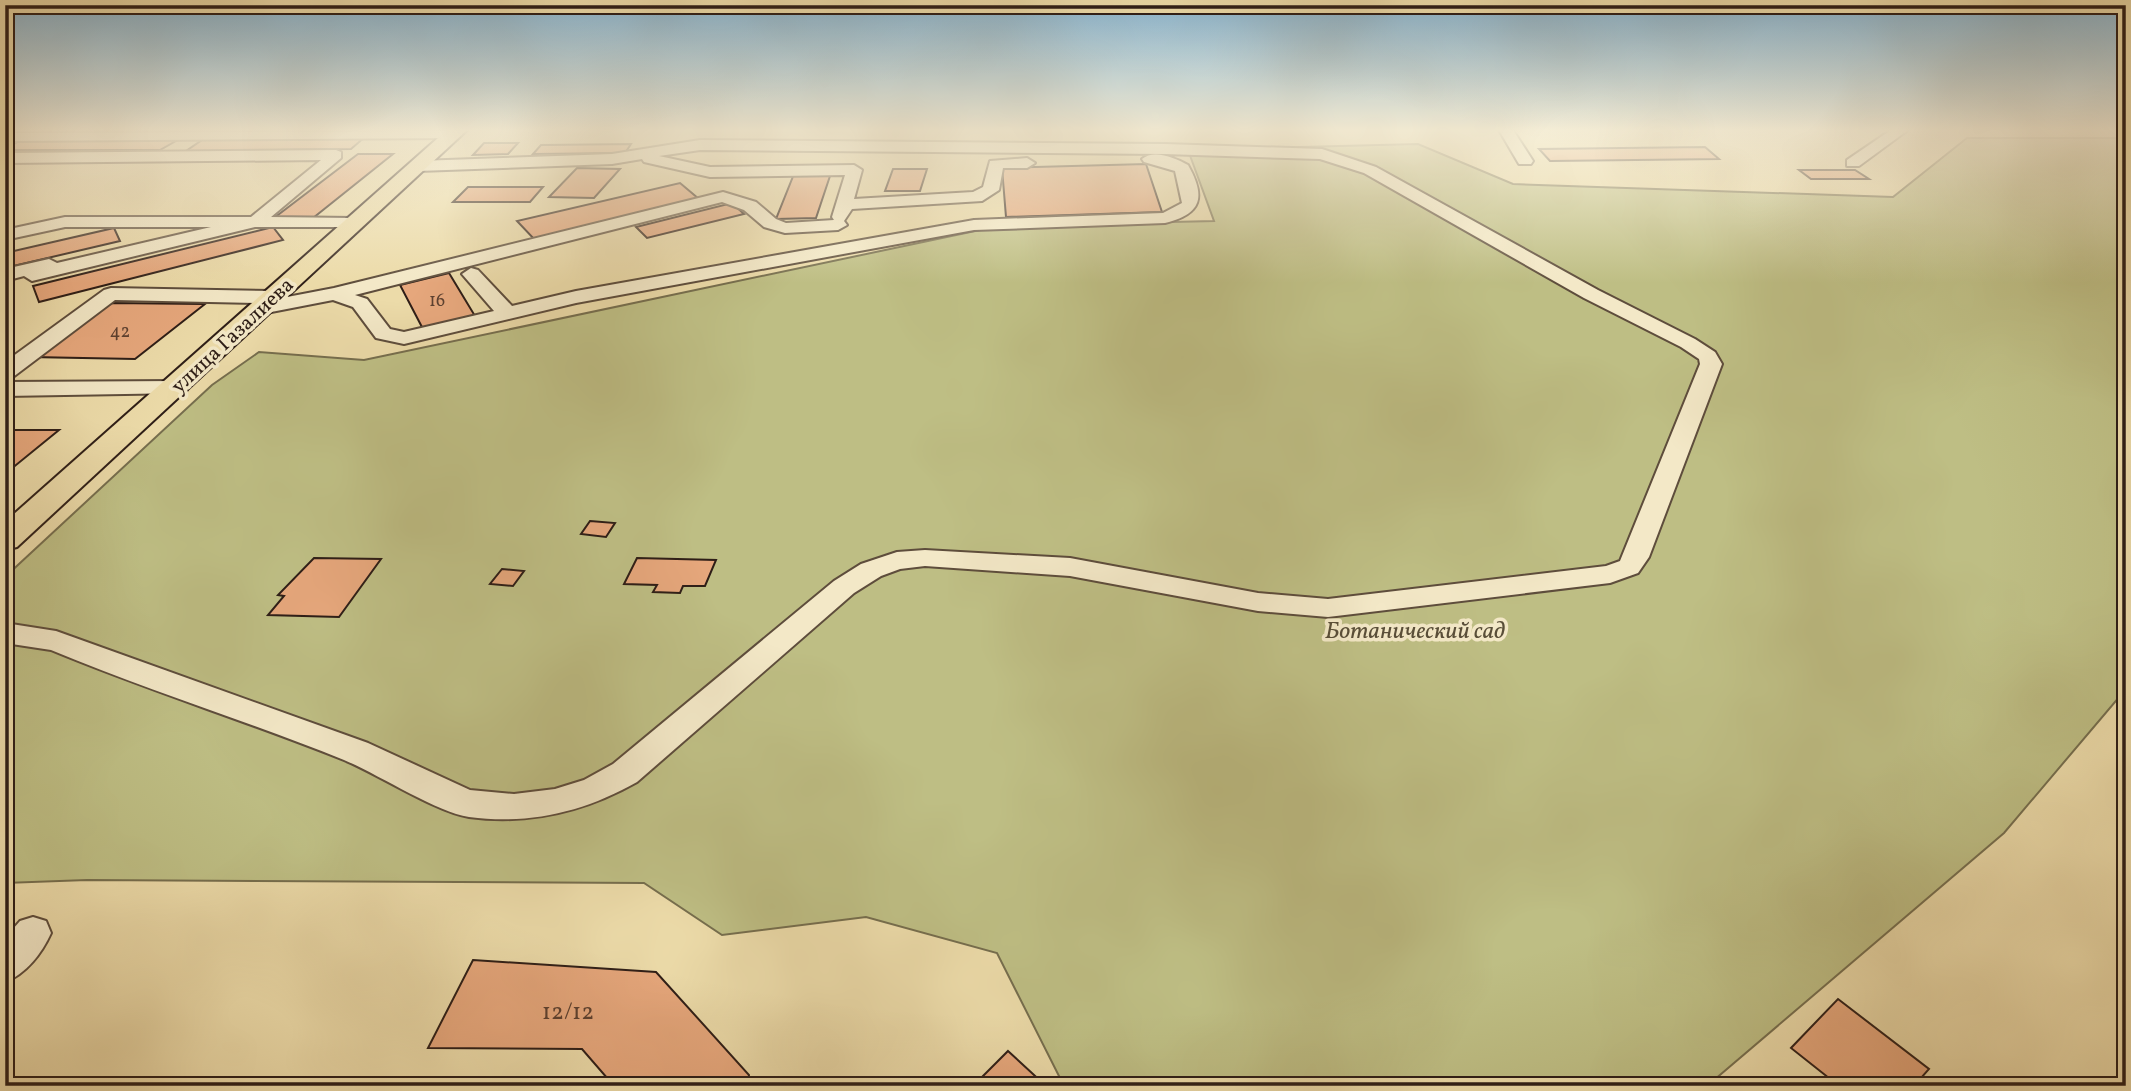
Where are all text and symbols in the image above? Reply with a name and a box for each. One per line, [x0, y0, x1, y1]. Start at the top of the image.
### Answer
street label: улица Газалиева [165, 271, 301, 401]
house number: 16 [429, 289, 445, 314]
house number: 42 [110, 320, 130, 345]
park label: Ботанический сад [1325, 615, 1505, 649]
house number: 12/12 [542, 996, 594, 1030]

